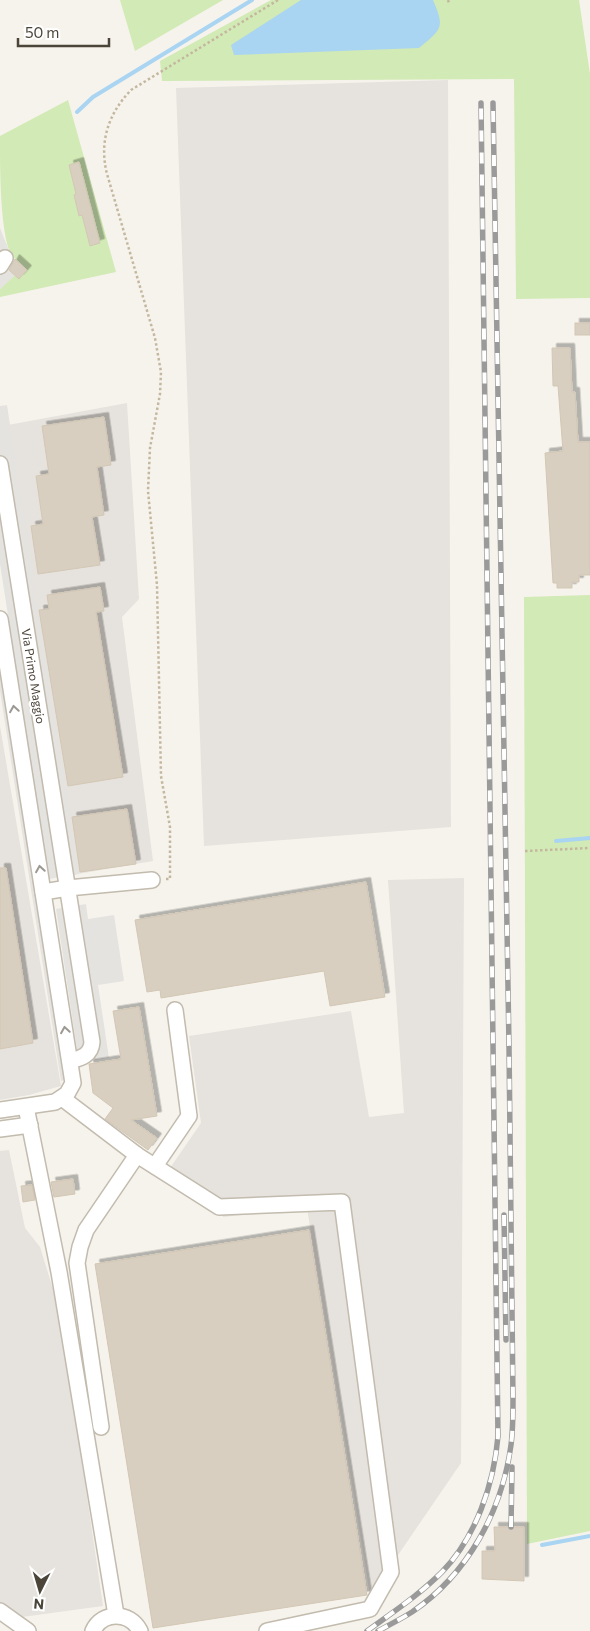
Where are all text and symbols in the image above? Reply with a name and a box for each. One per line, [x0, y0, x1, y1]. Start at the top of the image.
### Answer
scale bar [18, 15, 109, 47]
text: 50 m [25, 23, 59, 41]
street label: Via Primo Maggio [20, 627, 48, 725]
one-way arrow [10, 705, 20, 713]
one-way arrow [35, 865, 45, 874]
one-way arrow [60, 1026, 71, 1034]
north arrow [15, 1566, 65, 1616]
text: N [33, 1596, 45, 1613]

